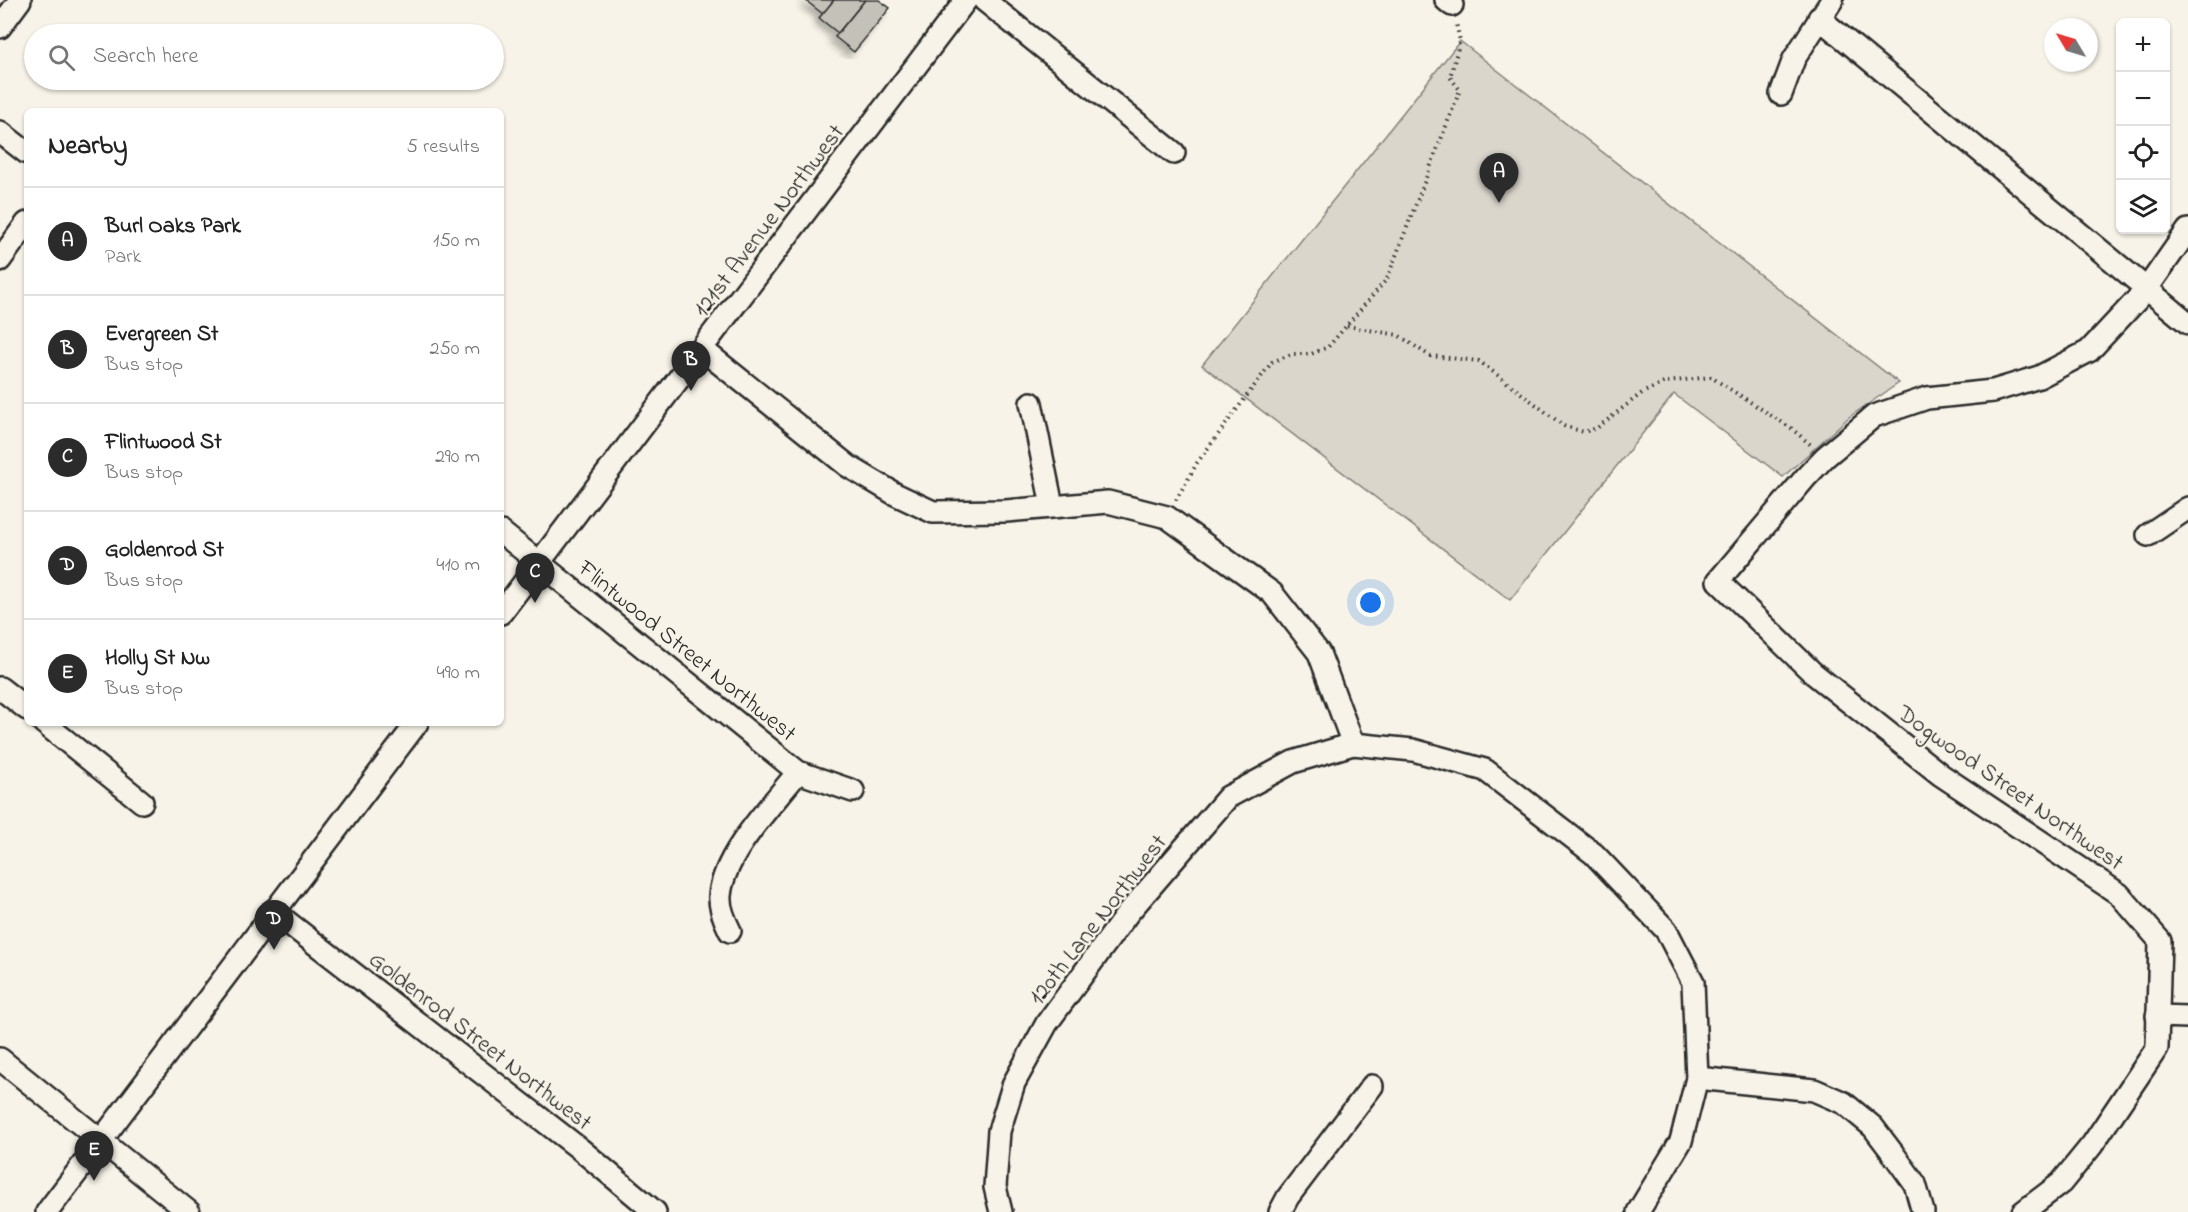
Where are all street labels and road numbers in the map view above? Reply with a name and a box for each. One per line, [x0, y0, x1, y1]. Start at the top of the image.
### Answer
street label: 121st Avenue Northwest [686, 118, 854, 325]
street label: Flintwood Street Northwest [569, 552, 803, 751]
street label: Dogwood Street Northwest [1888, 697, 2130, 881]
street label: 120th Lane Northwest [1021, 828, 1177, 1013]
street label: Goldenrod Street Northwest [360, 943, 599, 1140]

